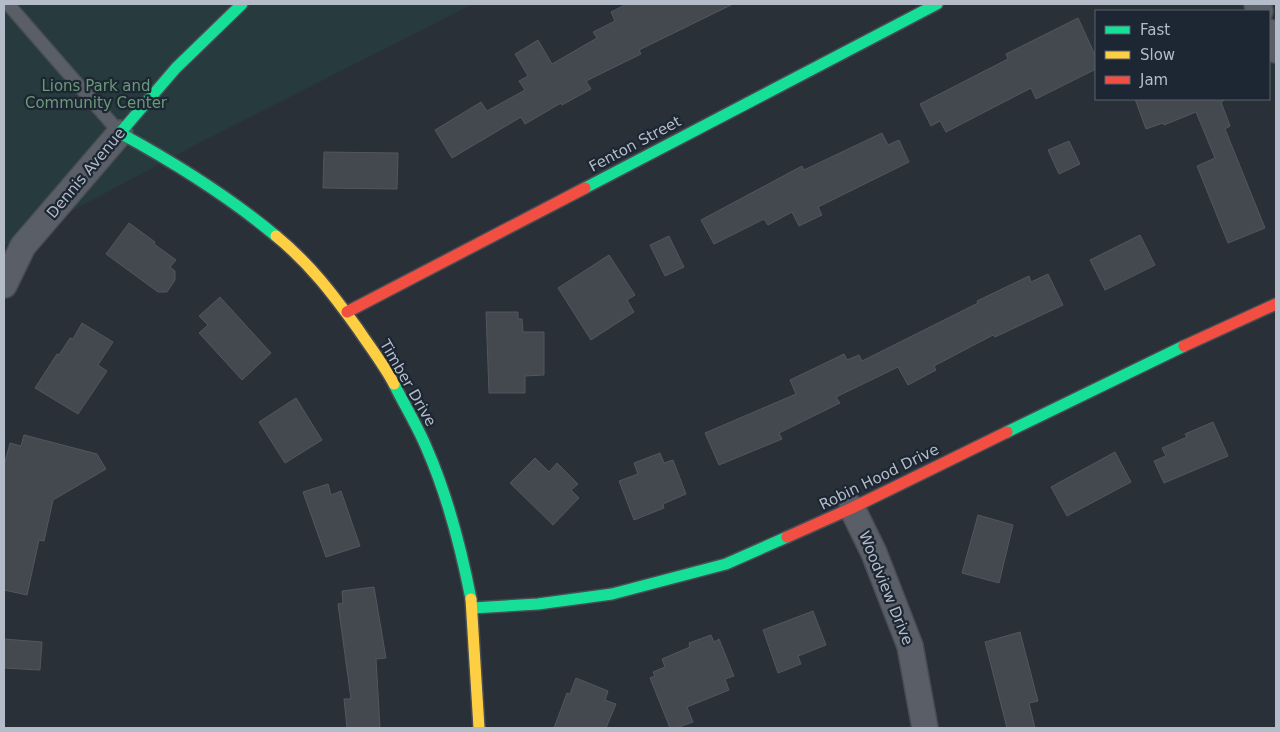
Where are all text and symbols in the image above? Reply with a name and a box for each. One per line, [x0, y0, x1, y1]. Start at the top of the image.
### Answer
legend [1095, 10, 1270, 100]
text: Fast [1140, 21, 1170, 39]
text: Slow [1140, 46, 1175, 64]
text: Jam [1139, 71, 1168, 89]
park label: Lions Park and Community Center [25, 77, 168, 112]
street label: Fenton Street [586, 112, 684, 176]
street label: Dennis Avenue [43, 124, 129, 222]
street label: Timber Drive [375, 336, 440, 430]
street label: Robin Hood Drive [816, 440, 942, 514]
street label: Woodview Drive [855, 528, 917, 648]

